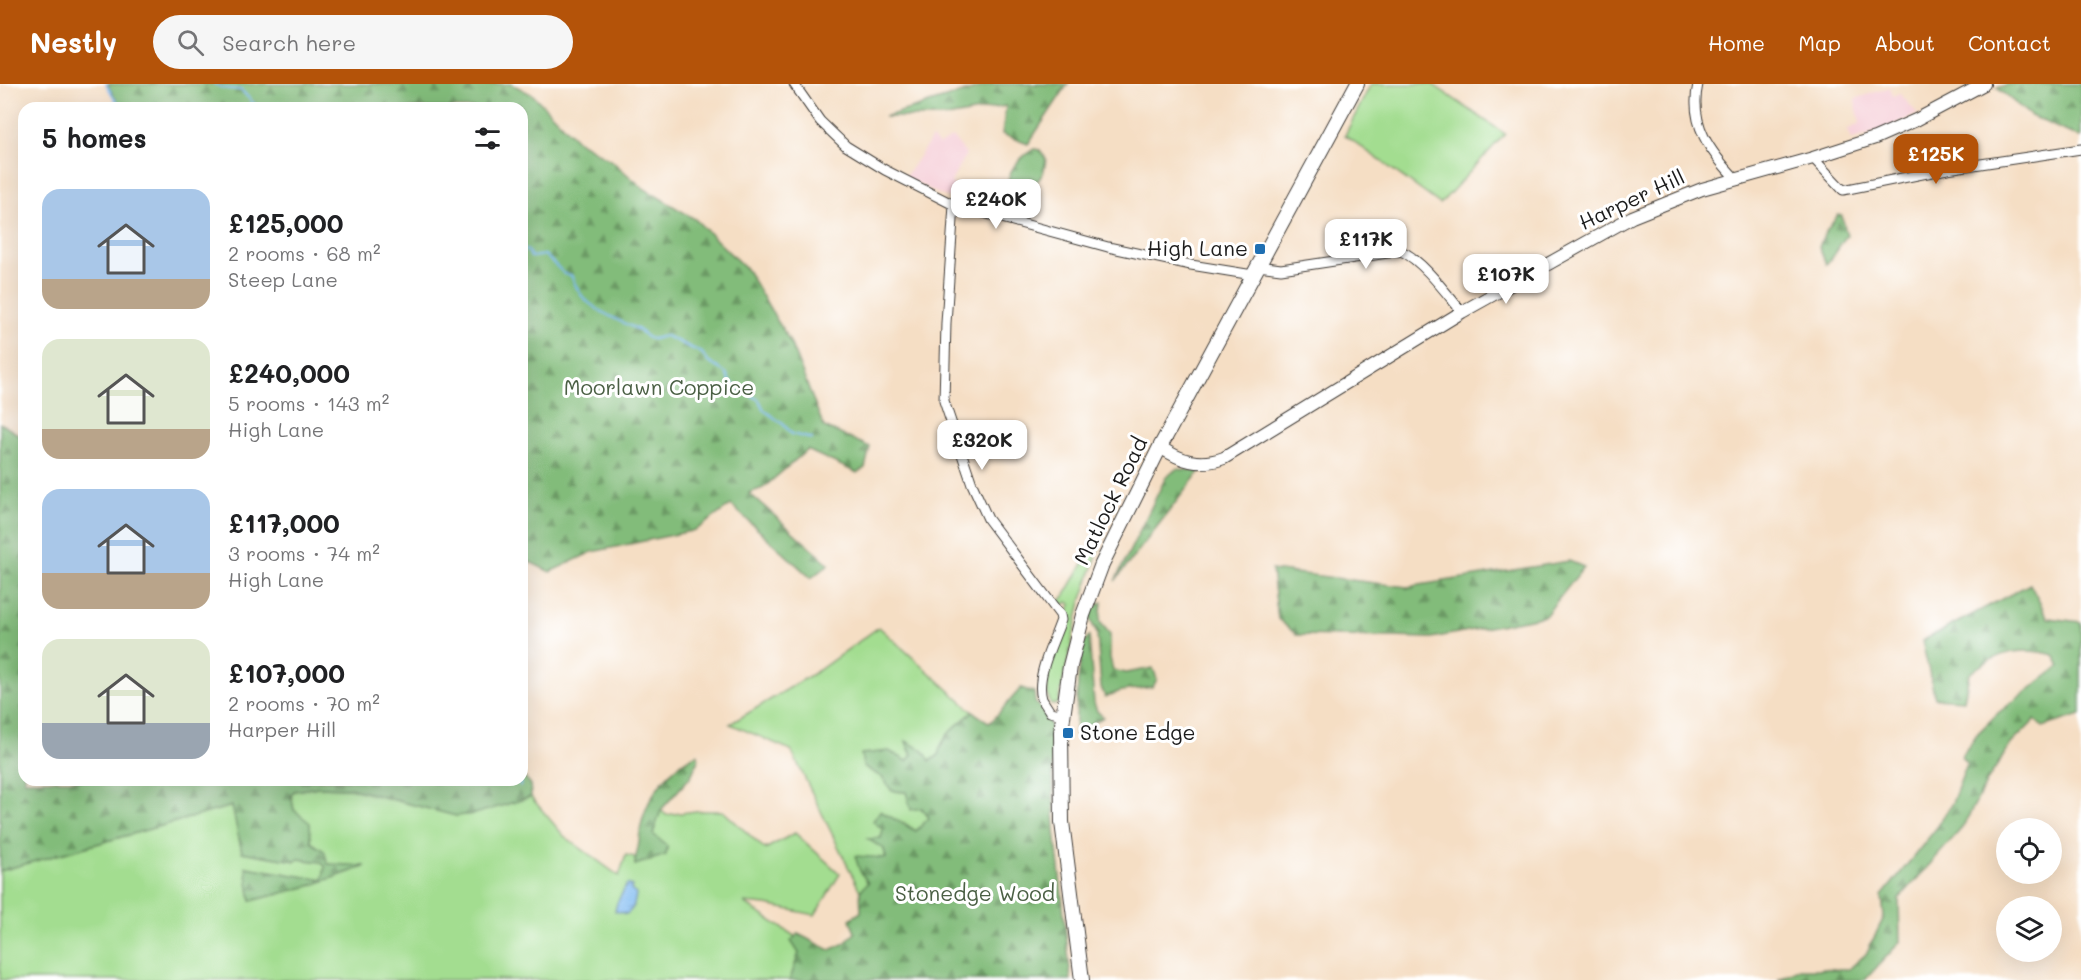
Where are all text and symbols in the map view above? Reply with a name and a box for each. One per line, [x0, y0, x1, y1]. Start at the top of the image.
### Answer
search box [153, 15, 573, 69]
text: Nestly [30, 24, 117, 60]
icon: search [174, 26, 207, 59]
text: Search here [222, 28, 356, 57]
text: Home [1708, 29, 1765, 56]
text: Map [1798, 29, 1841, 56]
text: About [1874, 29, 1935, 56]
text: Contact [1968, 29, 2051, 56]
text: 5 homes [42, 121, 147, 155]
icon: filters [471, 122, 504, 155]
pin: £125K [1894, 134, 1978, 185]
text: £125K [1907, 140, 1965, 166]
street label: Harper Hill [1574, 162, 1689, 235]
pin: £240K [954, 179, 1038, 230]
text: £240K [965, 185, 1027, 211]
text: £125,000 [228, 206, 344, 240]
icon: home [90, 213, 162, 285]
pin: £117K [1324, 219, 1408, 270]
text: £117K [1339, 225, 1393, 251]
place label: High Lane [1147, 234, 1248, 261]
text: 2 rooms · 68 m² [228, 240, 381, 266]
marker: High Lane [1253, 242, 1267, 256]
pin: £107K [1464, 254, 1548, 305]
text: £107K [1477, 260, 1535, 286]
text: Steep Lane [228, 266, 338, 292]
text: £240,000 [228, 356, 350, 390]
icon: home [90, 363, 162, 435]
park label: Moorlawn Coppice [564, 373, 754, 400]
text: 5 rooms · 143 m² [228, 390, 389, 416]
text: High Lane [228, 416, 324, 442]
pin: £320K [940, 420, 1024, 471]
text: £320K [951, 426, 1013, 452]
street label: Matlock Road [1067, 432, 1152, 569]
text: £117,000 [228, 506, 340, 540]
icon: home [90, 513, 162, 585]
text: 3 rooms · 74 m² [228, 540, 380, 566]
text: High Lane [228, 566, 324, 592]
text: £107,000 [228, 656, 345, 690]
icon: home [90, 663, 162, 735]
text: 2 rooms · 70 m² [228, 690, 380, 716]
text: Harper Hill [228, 716, 336, 742]
place label: Stone Edge [1080, 718, 1195, 745]
marker: Stone Edge [1061, 726, 1075, 740]
map controls [1996, 818, 2062, 962]
button: locate [1996, 818, 2062, 884]
park label: Stonedge Wood [895, 879, 1055, 906]
button: layers [1996, 896, 2062, 962]

